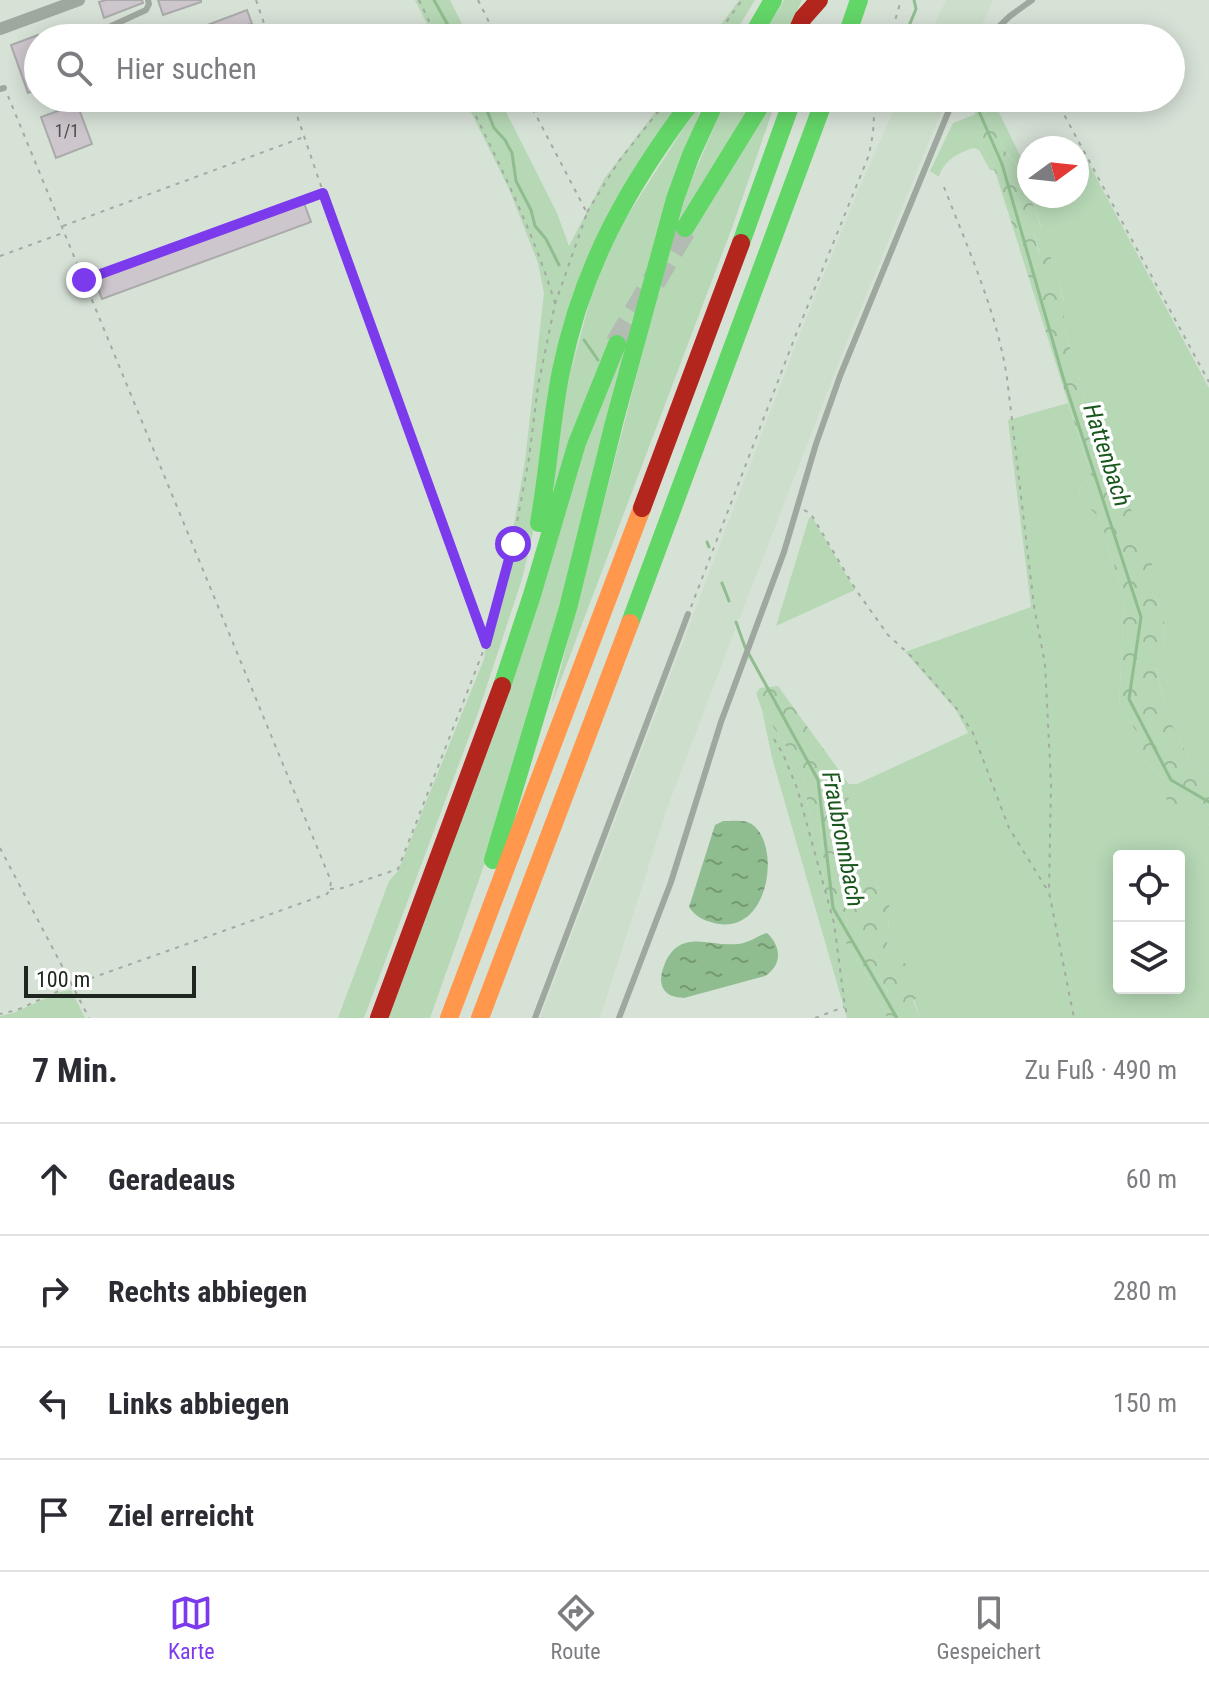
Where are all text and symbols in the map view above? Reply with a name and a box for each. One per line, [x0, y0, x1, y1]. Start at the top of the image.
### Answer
search box [24, 24, 1185, 112]
icon: search [52, 46, 96, 90]
text: Hier suchen [116, 51, 257, 86]
house number: 1/1 [55, 120, 79, 141]
north arrow [1017, 136, 1089, 208]
route end [66, 262, 102, 298]
water label: Hattenbach [1077, 400, 1137, 510]
route start [495, 526, 531, 562]
water label: Fraubronnbach [816, 769, 870, 909]
map controls [1113, 850, 1185, 994]
button: locate [1113, 850, 1185, 922]
button: layers [1113, 922, 1185, 994]
scale bar [24, 962, 196, 998]
text: 100 m [36, 967, 90, 992]
text: 7 Min. [32, 1050, 118, 1090]
text: Zu Fuß · 490 m [1024, 1055, 1177, 1085]
icon: ahead [32, 1157, 76, 1201]
text: Geradeaus [108, 1162, 235, 1197]
text: 60 m [1126, 1164, 1177, 1194]
icon: right [32, 1269, 76, 1313]
text: Rechts abbiegen [108, 1274, 307, 1309]
text: 280 m [1113, 1276, 1177, 1306]
icon: left [32, 1381, 76, 1425]
text: Links abbiegen [108, 1386, 290, 1421]
text: 150 m [1113, 1388, 1177, 1418]
icon: arrive [32, 1493, 76, 1537]
text: Ziel erreicht [108, 1498, 254, 1533]
tab: Karte [168, 1591, 215, 1664]
tab: Route [550, 1591, 601, 1664]
tab: Gespeichert [937, 1591, 1041, 1664]

